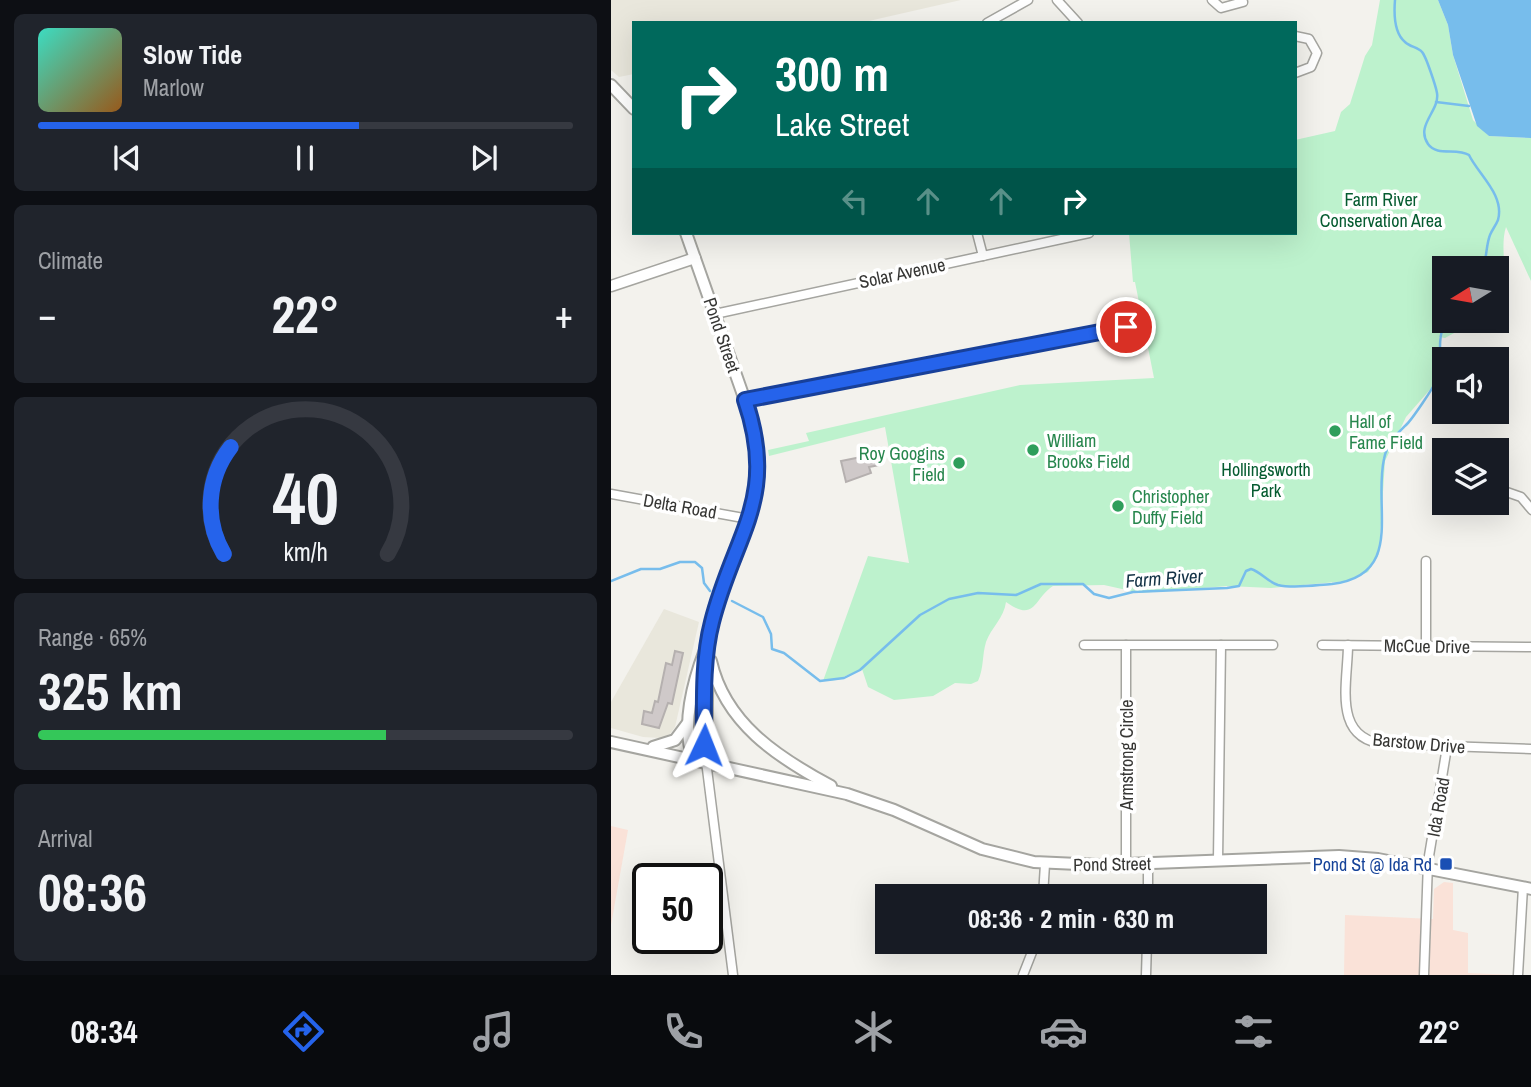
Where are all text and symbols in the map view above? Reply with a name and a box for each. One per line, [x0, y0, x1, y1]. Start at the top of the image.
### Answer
text: Slow Tide [143, 37, 242, 72]
text: 300 m [775, 40, 889, 106]
icon: right [660, 49, 751, 140]
text: Marlow [143, 72, 204, 103]
text: Lake Street [775, 103, 909, 146]
icon: previous [108, 139, 146, 177]
icon: pause [286, 139, 324, 177]
icon: next [465, 139, 503, 177]
icon: left [836, 182, 874, 220]
icon: ahead [909, 182, 947, 220]
icon: ahead [982, 182, 1020, 220]
icon: right [1055, 182, 1093, 220]
park label: Farm River Conservation Area [1320, 187, 1442, 233]
text: Climate [38, 245, 103, 276]
street label: Solar Avenue [857, 252, 947, 294]
north arrow [1432, 256, 1509, 332]
map controls [1432, 256, 1509, 515]
text: 22° [271, 279, 340, 349]
text: − [38, 289, 56, 340]
text: + [555, 289, 573, 340]
street label: Pond Street [697, 294, 747, 376]
pin [1096, 297, 1156, 357]
icon: arrive [1107, 308, 1145, 346]
button: sound [1432, 347, 1509, 424]
place label: Hall of Fame Field [1349, 409, 1423, 455]
marker: Hall of Fame Field [1327, 423, 1343, 439]
place label: William Brooks Field [1047, 428, 1130, 474]
button: layers [1432, 438, 1509, 515]
place label: Roy Googins Field [859, 441, 945, 487]
marker: William Brooks Field [1025, 442, 1041, 458]
text: 40 [272, 449, 339, 547]
marker: Roy Googins Field [951, 455, 967, 471]
park label: Hollingsworth Park [1221, 457, 1311, 503]
place label: Christopher Duffy Field [1132, 484, 1209, 530]
street label: Delta Road [641, 487, 719, 525]
marker: Christopher Duffy Field [1110, 498, 1126, 514]
text: km/h [283, 534, 328, 568]
water label: Farm River [1125, 562, 1204, 594]
text: Range · 65% [38, 622, 147, 653]
street label: McCue Drive [1384, 633, 1470, 659]
text: 325 km [38, 656, 183, 726]
street label: Armstrong Circle [1114, 700, 1139, 811]
position arrow [667, 708, 741, 782]
street label: Barstow Drive [1372, 727, 1466, 759]
street label: Ida Road [1420, 775, 1456, 839]
text: Arrival [38, 823, 93, 854]
street label: Pond Street [1073, 851, 1151, 877]
place label: Pond St @ Ida Rd [1313, 852, 1432, 877]
marker: Pond St @ Ida Rd [1438, 856, 1454, 872]
text: 08:36 [38, 857, 147, 927]
speed limit sign: 50 [632, 863, 723, 954]
text: 08:36 · 2 min · 630 m [968, 901, 1174, 936]
icon: directions [279, 1007, 328, 1056]
icon: music [469, 1007, 518, 1056]
icon: phone [659, 1007, 708, 1056]
icon: climate [849, 1007, 898, 1056]
icon: car [1039, 1007, 1088, 1056]
icon: filters [1229, 1007, 1278, 1056]
text: 08:34 [70, 1010, 138, 1053]
text: 22° [1418, 1010, 1460, 1053]

